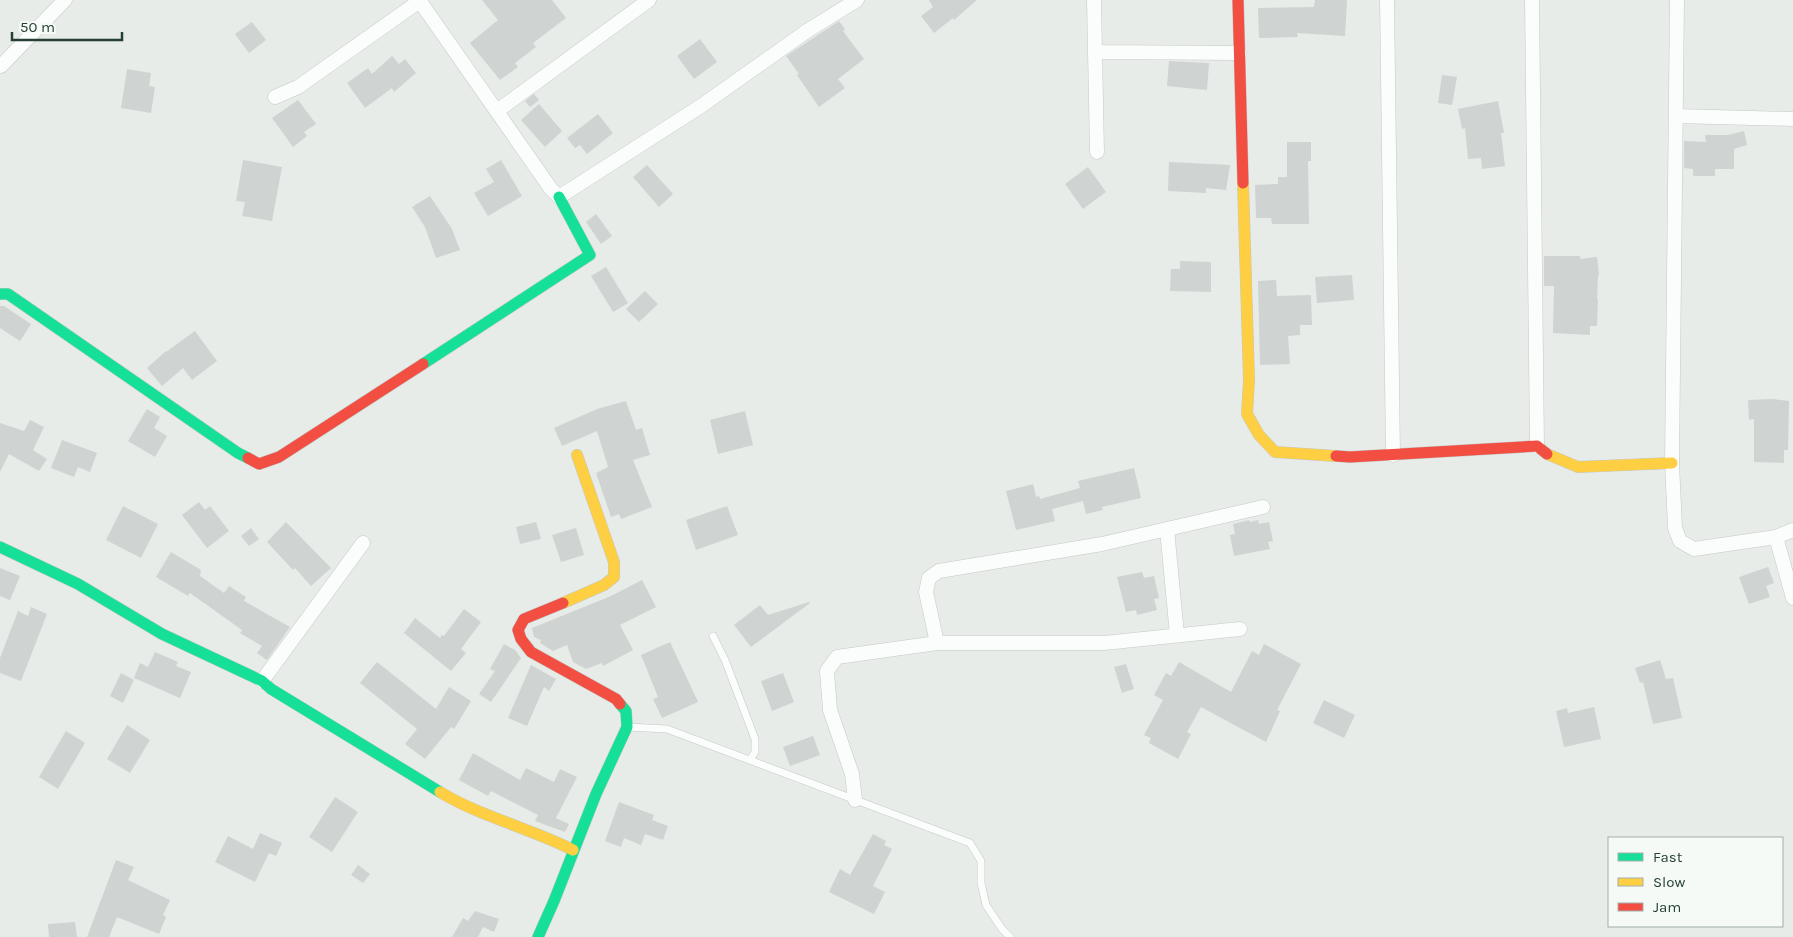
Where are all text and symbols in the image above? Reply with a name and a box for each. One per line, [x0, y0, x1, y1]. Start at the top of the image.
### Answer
scale bar [12, 10, 122, 42]
text: 50 m [20, 18, 55, 36]
legend [1608, 837, 1783, 927]
text: Fast [1653, 848, 1683, 866]
text: Slow [1653, 873, 1685, 891]
text: Jam [1653, 898, 1681, 916]

